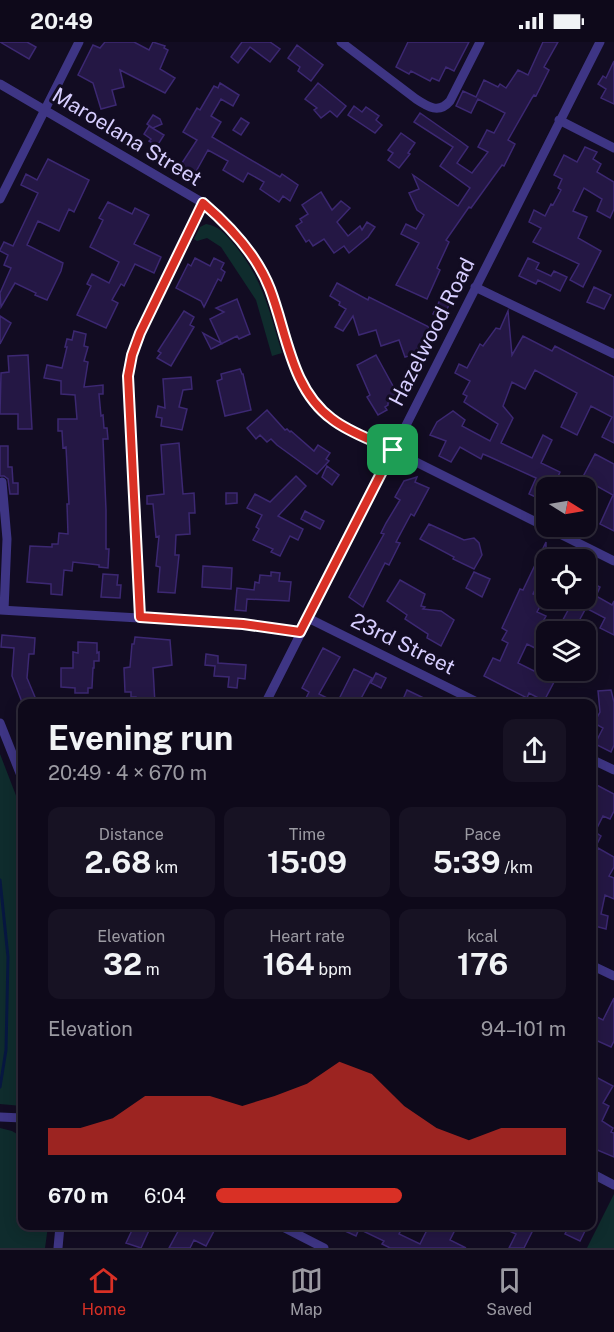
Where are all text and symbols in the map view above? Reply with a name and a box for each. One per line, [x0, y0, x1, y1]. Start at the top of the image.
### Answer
text: 20:49 [30, 8, 93, 34]
street label: Maroelana Street [48, 82, 207, 191]
street label: Hazelwood Road [383, 254, 480, 410]
pin [367, 424, 418, 475]
icon: arrive [376, 433, 409, 466]
north arrow [536, 477, 596, 537]
map controls [536, 477, 596, 681]
button: locate [536, 549, 596, 609]
street label: 23rd Street [347, 608, 459, 680]
button: layers [536, 621, 596, 681]
text: Evening run [48, 719, 233, 757]
button: share [503, 719, 566, 782]
text: 20:49 · 4 × 670 m [48, 761, 207, 785]
text: Distance [99, 825, 164, 844]
text: Time [289, 825, 325, 844]
text: Pace [464, 825, 501, 844]
text: 2.68 [84, 844, 151, 880]
text: 15:09 [267, 844, 347, 880]
text: 5:39 [433, 844, 500, 880]
text: km [151, 858, 178, 877]
text: /km [500, 858, 533, 877]
text: Elevation [97, 927, 165, 946]
text: Heart rate [269, 927, 345, 946]
text: kcal [467, 927, 498, 946]
text: 32 [103, 946, 142, 982]
text: 164 [262, 946, 315, 982]
text: 176 [457, 946, 508, 982]
text: m [142, 960, 160, 979]
text: bpm [315, 960, 352, 979]
text: Elevation [48, 1017, 133, 1041]
text: 94–101 m [481, 1017, 566, 1041]
text: 670 m [48, 1184, 109, 1208]
text: 6:04 [144, 1184, 186, 1208]
tab: Home [82, 1264, 126, 1319]
tab: Map [290, 1264, 323, 1319]
tab: Saved [486, 1264, 532, 1319]

